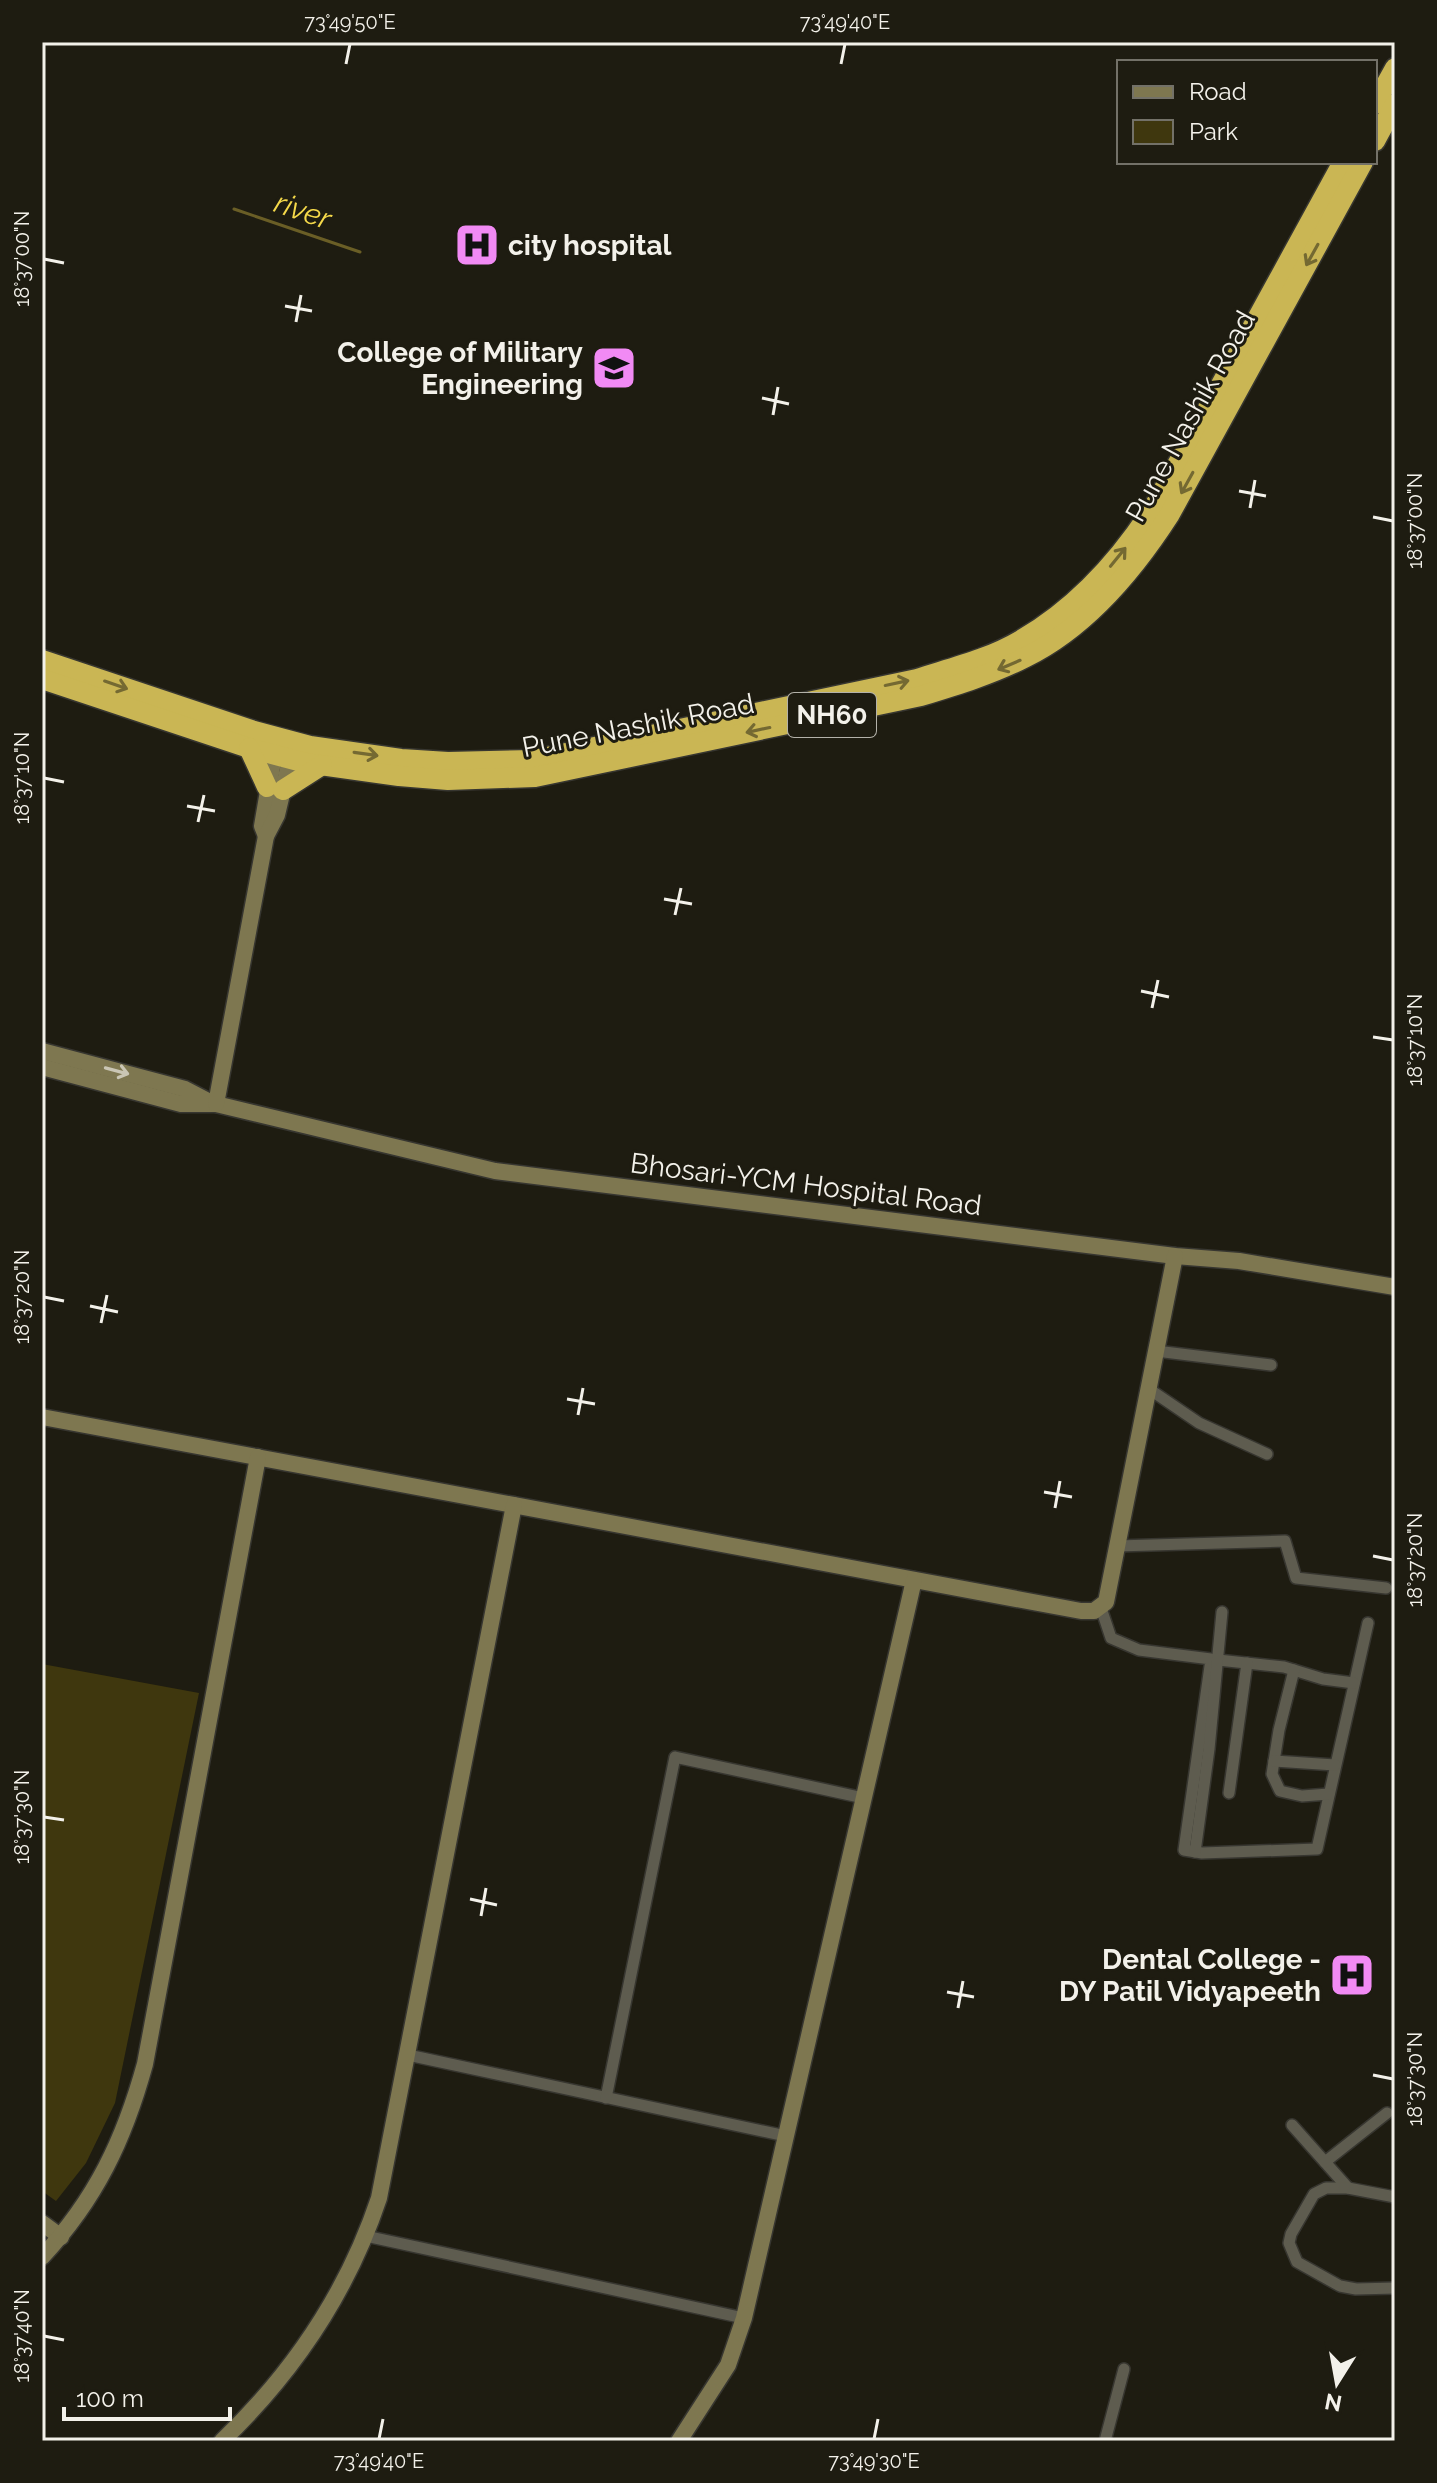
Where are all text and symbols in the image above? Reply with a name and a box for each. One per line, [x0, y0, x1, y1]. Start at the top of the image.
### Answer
text: 73°49'50"E [304, 10, 396, 34]
text: 73°49'40"E [800, 10, 890, 34]
legend [1117, 60, 1377, 164]
text: Road [1189, 77, 1247, 106]
text: Park [1189, 117, 1238, 146]
water label: river [270, 185, 338, 237]
text: 18°37'00"N [10, 211, 34, 307]
hospital icon: city hospital [453, 221, 501, 269]
place label: city hospital [508, 229, 671, 262]
one-way arrow [1304, 243, 1320, 266]
street label: Pune Nashik Road [1119, 305, 1262, 527]
place label: College of Military Engineering [337, 336, 584, 401]
school or university icon: College of Military Engineering [590, 344, 638, 392]
one-way arrow [1179, 471, 1195, 494]
text: 18°37'00"N [1403, 473, 1427, 569]
one-way arrow [1110, 547, 1127, 568]
one-way arrow [997, 658, 1022, 673]
one-way arrow [884, 675, 910, 690]
one-way arrow [103, 679, 128, 694]
street label: Pune Nashik Road [519, 687, 757, 764]
road number: NH60 [788, 693, 876, 737]
one-way arrow [746, 724, 771, 739]
text: 18°37'10"N [10, 732, 34, 824]
one-way arrow [353, 747, 378, 762]
text: 18°37'10"N [1403, 994, 1427, 1086]
one-way arrow [104, 1065, 130, 1080]
street label: Bhosari-YCM Hospital Road [628, 1147, 983, 1222]
text: 18°37'20"N [10, 1250, 34, 1344]
text: 18°37'20"N [1403, 1513, 1427, 1607]
text: 18°37'30"N [10, 1770, 34, 1864]
place label: Dental College - DY Patil Vidyapeeth [1059, 1943, 1321, 2008]
hospital icon: Dental College - DY Patil Vidyapeeth [1328, 1951, 1376, 1999]
text: 18°37'30"N [1403, 2032, 1427, 2126]
text: 18°37'40"N [10, 2289, 34, 2383]
north arrow [1297, 2343, 1377, 2423]
scale bar [64, 2371, 230, 2421]
text: 100 m [76, 2384, 144, 2413]
text: N [1322, 2388, 1344, 2417]
text: 73°49'40"E [334, 2449, 424, 2473]
text: 73°49'30"E [828, 2449, 920, 2473]

